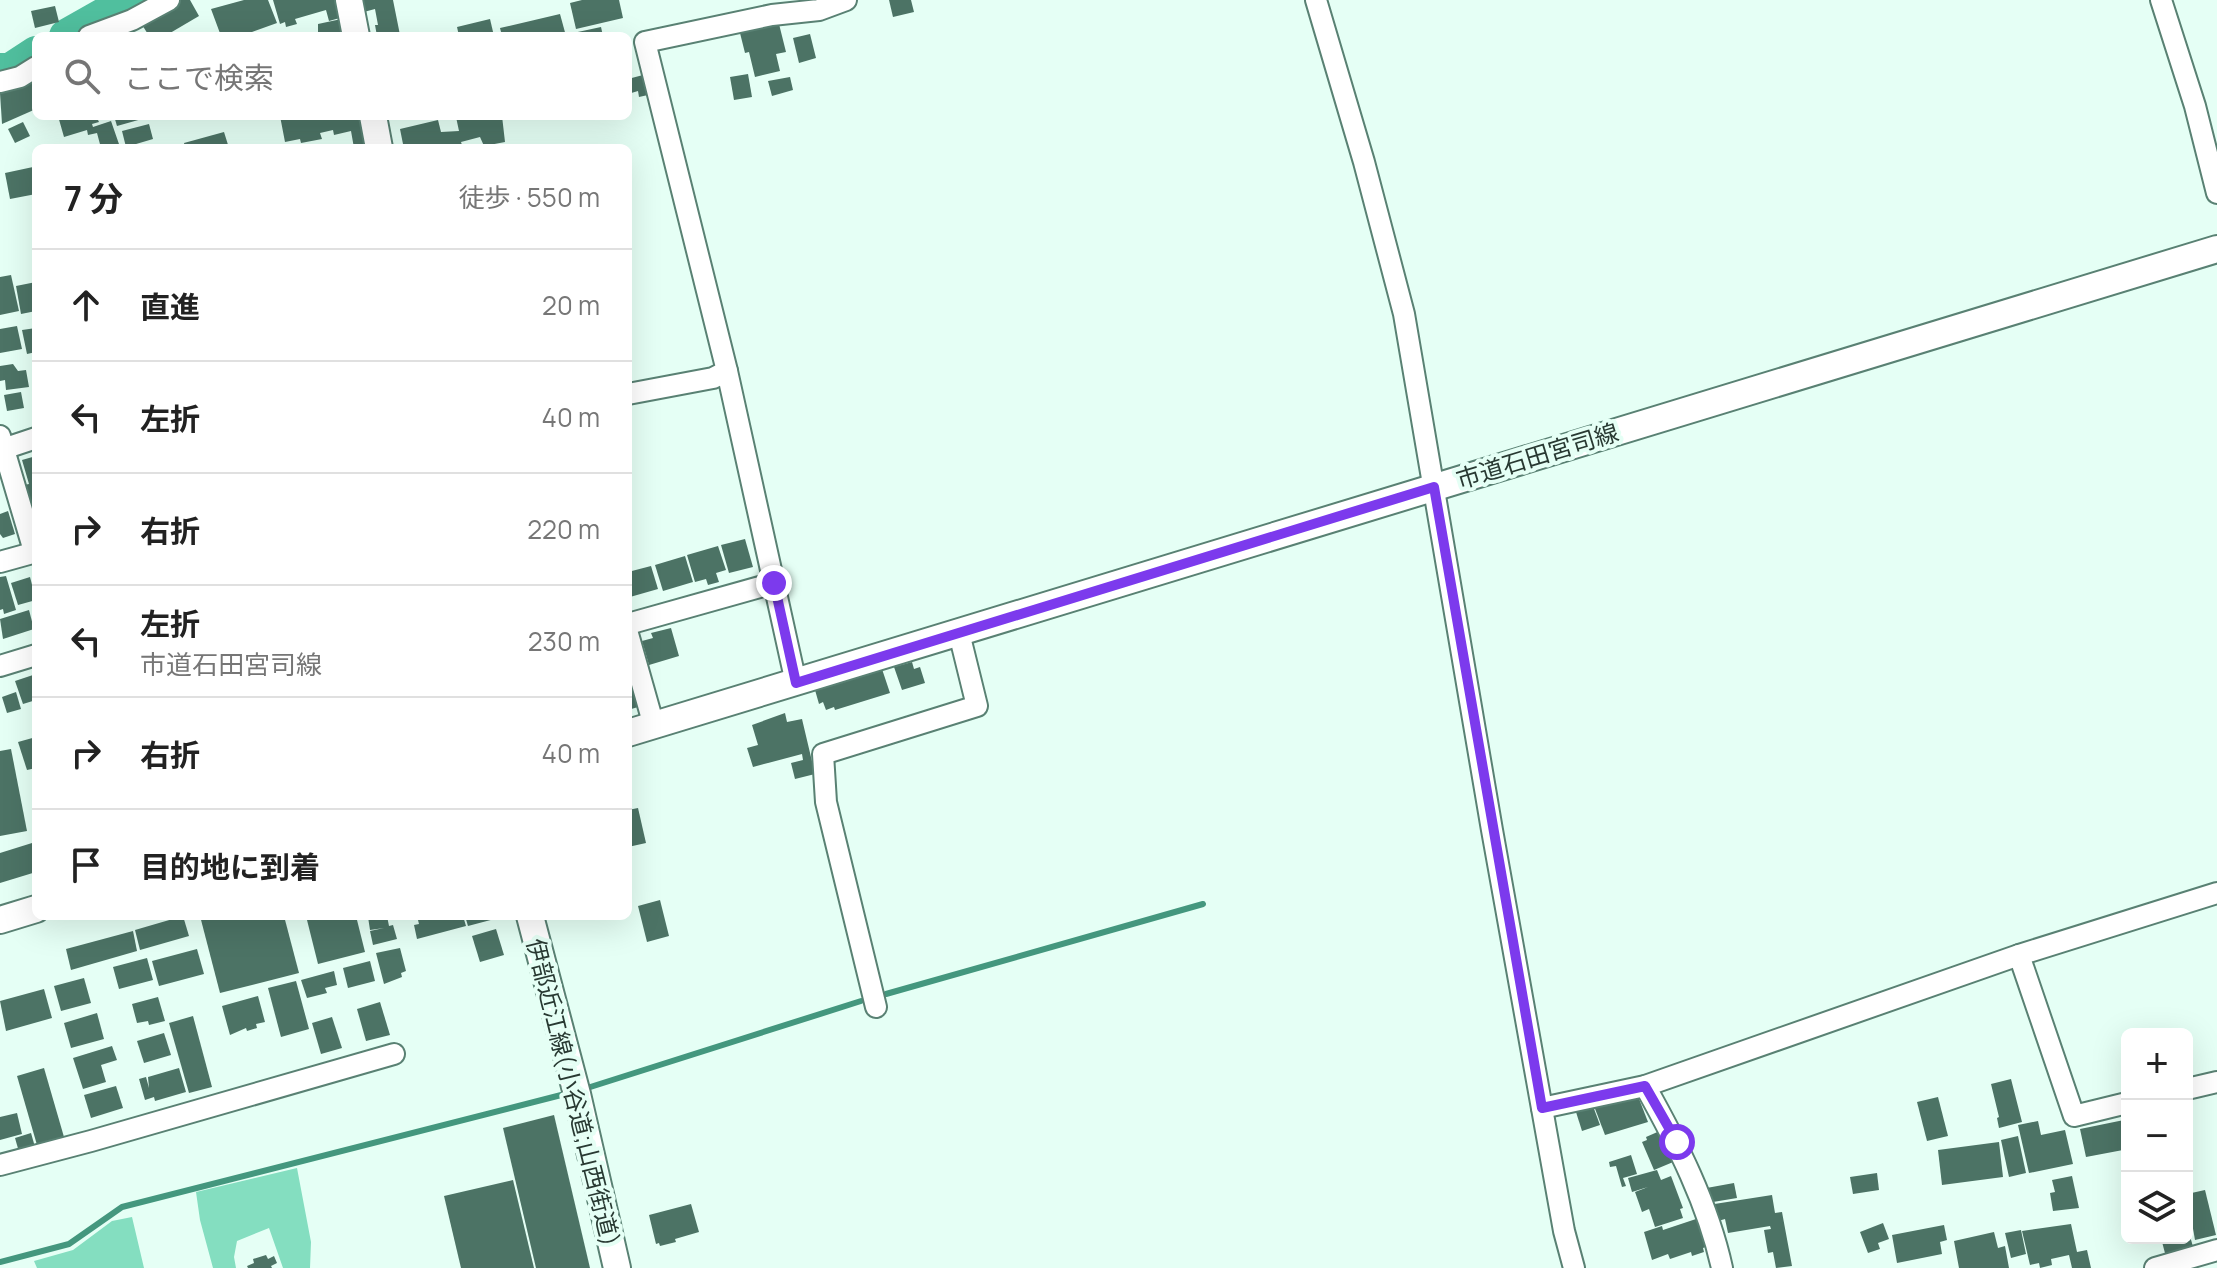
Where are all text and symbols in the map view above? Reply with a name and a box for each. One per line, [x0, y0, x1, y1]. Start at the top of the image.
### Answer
search box [32, 32, 632, 120]
icon: search [60, 54, 104, 98]
text: ここで検索 [124, 57, 274, 98]
text: 7 分 [64, 175, 123, 221]
text: 徒歩 · 550 m [459, 179, 600, 215]
icon: ahead [64, 283, 108, 327]
text: 直進 [140, 286, 200, 327]
text: 20 m [542, 287, 600, 323]
icon: left [64, 395, 108, 439]
text: 左折 [140, 398, 200, 439]
text: 40 m [542, 399, 600, 435]
street label: 市道石田宮司線 [1452, 415, 1622, 495]
icon: right [64, 507, 108, 551]
text: 右折 [140, 510, 200, 551]
text: 220 m [527, 511, 600, 547]
route end [756, 565, 792, 601]
text: 左折 [140, 603, 200, 644]
icon: left [64, 619, 108, 663]
text: 230 m [528, 623, 600, 659]
text: 市道石田宮司線 [140, 646, 322, 682]
icon: right [64, 731, 108, 775]
text: 右折 [140, 734, 200, 775]
text: 40 m [542, 735, 600, 771]
icon: arrive [64, 843, 108, 887]
text: 目的地に到着 [140, 846, 320, 887]
street label: 伊部近江線(小谷道;山西街道) [520, 935, 628, 1249]
map controls [2121, 1028, 2193, 1244]
button: + [2121, 1028, 2193, 1100]
button: − [2121, 1100, 2193, 1172]
route start [1659, 1124, 1695, 1160]
button: layers [2121, 1172, 2193, 1244]

